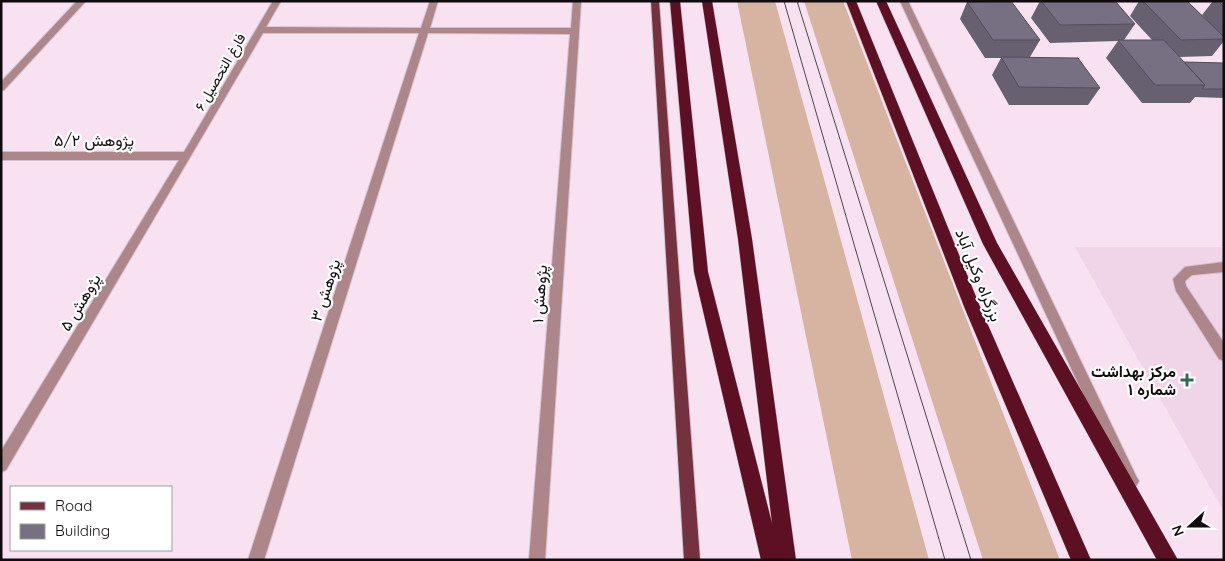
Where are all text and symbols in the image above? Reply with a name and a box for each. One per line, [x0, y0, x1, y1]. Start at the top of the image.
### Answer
street label: فارغ التحصیل ۶ [191, 30, 251, 115]
street label: پژوهش ۵/۲ [54, 130, 134, 152]
street label: بزرگراه وکیل آباد [950, 226, 1007, 325]
street label: پژوهش ۳ [306, 256, 346, 324]
street label: پژوهش ۱ [527, 264, 553, 324]
street label: پژوهش ۵ [55, 270, 107, 335]
place label: مرکز بهداشت شماره ۱ [1091, 361, 1176, 400]
marker: مرکز بهداشت شماره ۱ [1180, 373, 1194, 387]
legend [10, 486, 172, 551]
text: Road [55, 496, 92, 515]
north arrow [1165, 501, 1215, 551]
text: Building [55, 521, 110, 540]
text: N [1168, 523, 1188, 539]

